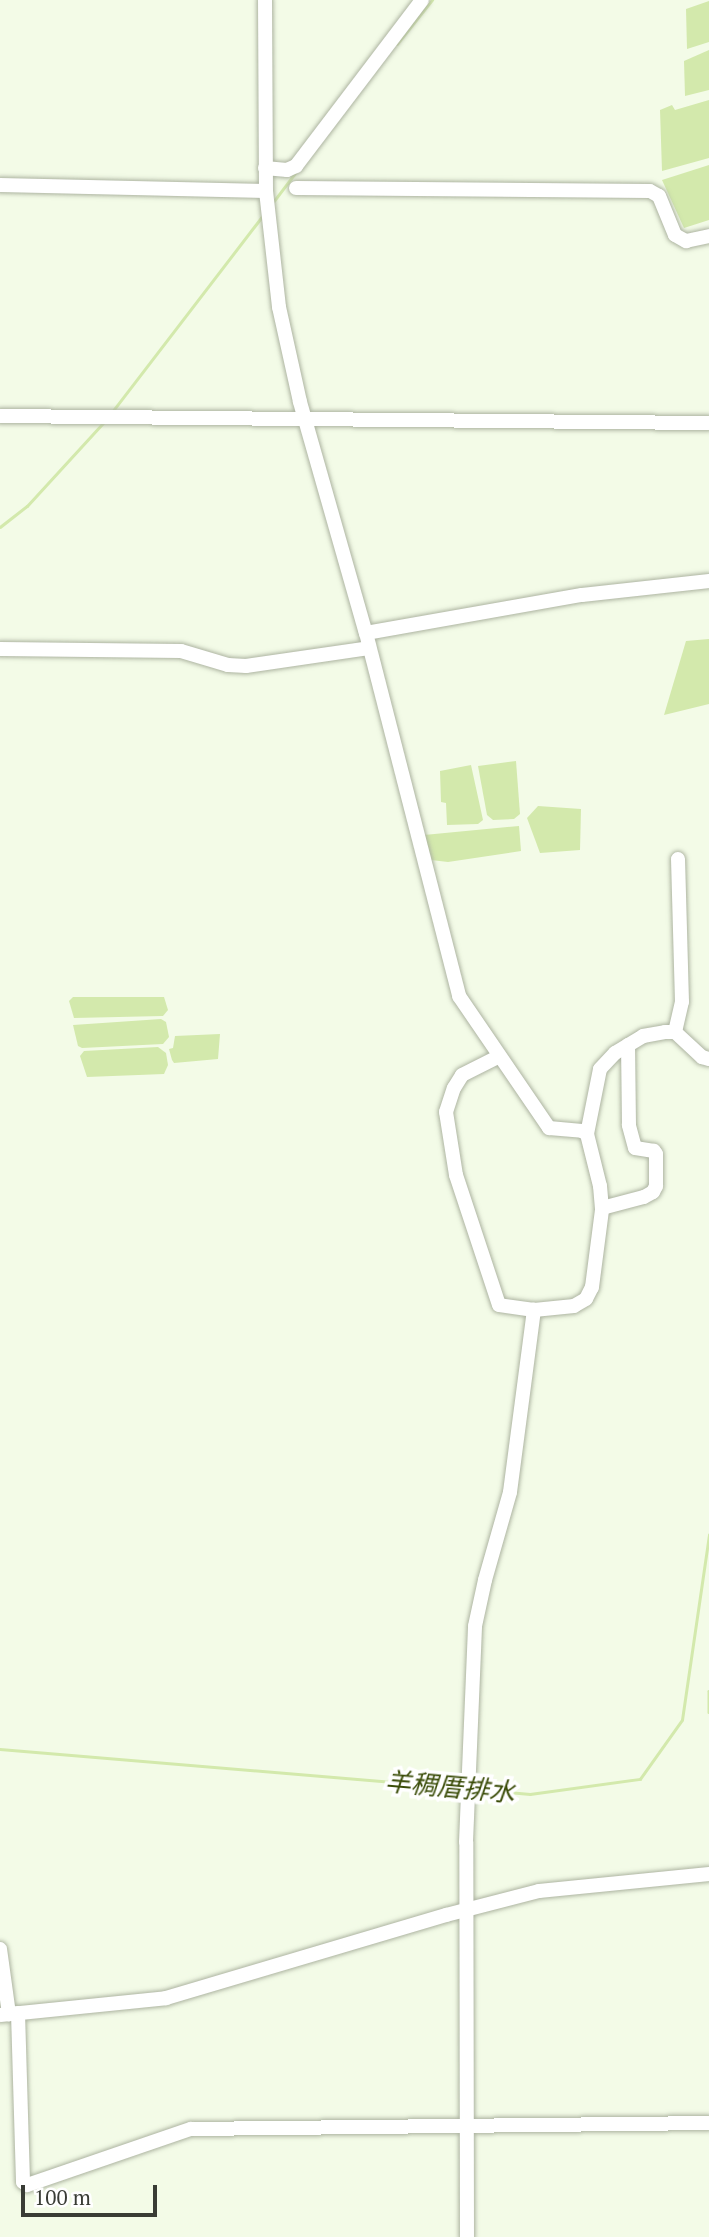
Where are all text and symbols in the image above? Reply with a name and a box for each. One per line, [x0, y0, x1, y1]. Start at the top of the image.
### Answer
water label: 羊稠厝排水 [384, 1766, 516, 1808]
scale bar [24, 2170, 161, 2214]
text: 100 m [34, 2183, 91, 2211]

